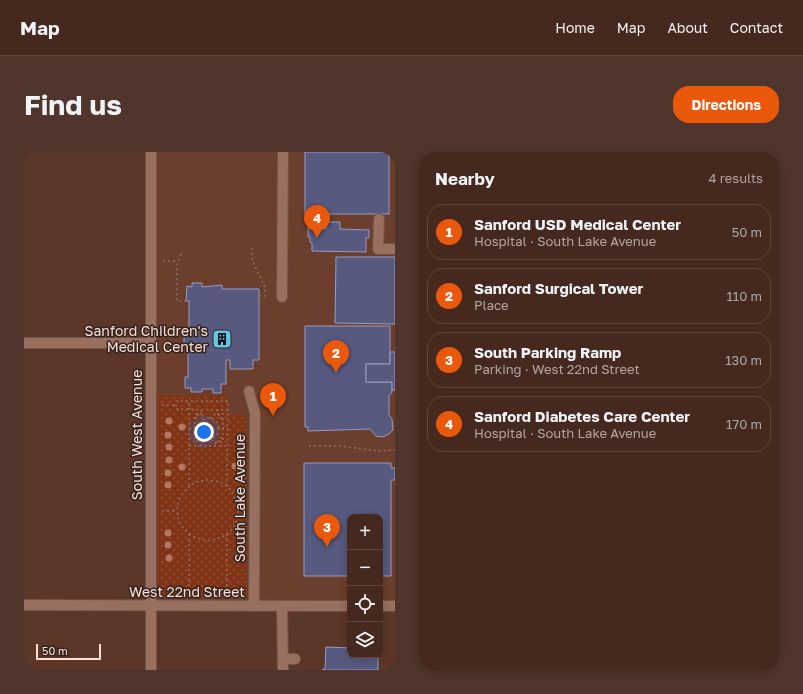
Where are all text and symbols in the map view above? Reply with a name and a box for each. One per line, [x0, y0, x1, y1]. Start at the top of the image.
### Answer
text: Map [20, 16, 60, 39]
text: Home [555, 19, 595, 36]
text: Map [617, 19, 645, 36]
text: About [667, 19, 708, 36]
text: Contact [730, 19, 783, 36]
button: Directions [673, 86, 779, 123]
text: Find us [24, 88, 122, 121]
text: Nearby [435, 168, 495, 189]
text: 4 results [709, 170, 763, 186]
pin: 4 [304, 205, 330, 238]
text: Sanford USD Medical Center [474, 215, 681, 233]
text: 1 [446, 224, 452, 240]
text: 50 m [732, 224, 762, 240]
text: Hospital · South Lake Avenue [474, 233, 656, 249]
text: Sanford Surgical Tower [474, 279, 643, 297]
text: 2 [445, 288, 453, 304]
text: 110 m [727, 288, 762, 304]
text: Place [474, 297, 509, 313]
place label: Sanford Children's Medical Center [84, 322, 209, 355]
building icon: Sanford Children's Medical Center [211, 328, 233, 350]
pin: 2 [323, 340, 349, 373]
text: South Parking Ramp [474, 343, 621, 361]
text: 3 [445, 352, 453, 368]
text: 130 m [725, 352, 762, 368]
text: Parking · West 22nd Street [474, 361, 640, 377]
street label: South West Avenue [128, 370, 145, 500]
pin: 1 [260, 383, 286, 416]
text: Sanford Diabetes Care Center [474, 407, 690, 425]
text: 4 [445, 416, 453, 432]
text: 170 m [726, 416, 762, 432]
your location [194, 422, 214, 442]
text: Hospital · South Lake Avenue [474, 425, 656, 441]
street label: South Lake Avenue [231, 434, 248, 562]
pin: 3 [314, 514, 340, 547]
map controls [347, 514, 383, 658]
button: + [347, 514, 383, 550]
button: − [347, 550, 383, 586]
street label: West 22nd Street [129, 583, 245, 600]
button: locate [347, 586, 383, 622]
button: layers [347, 622, 383, 658]
scale bar [36, 642, 101, 661]
text: 50 m [42, 644, 68, 657]

